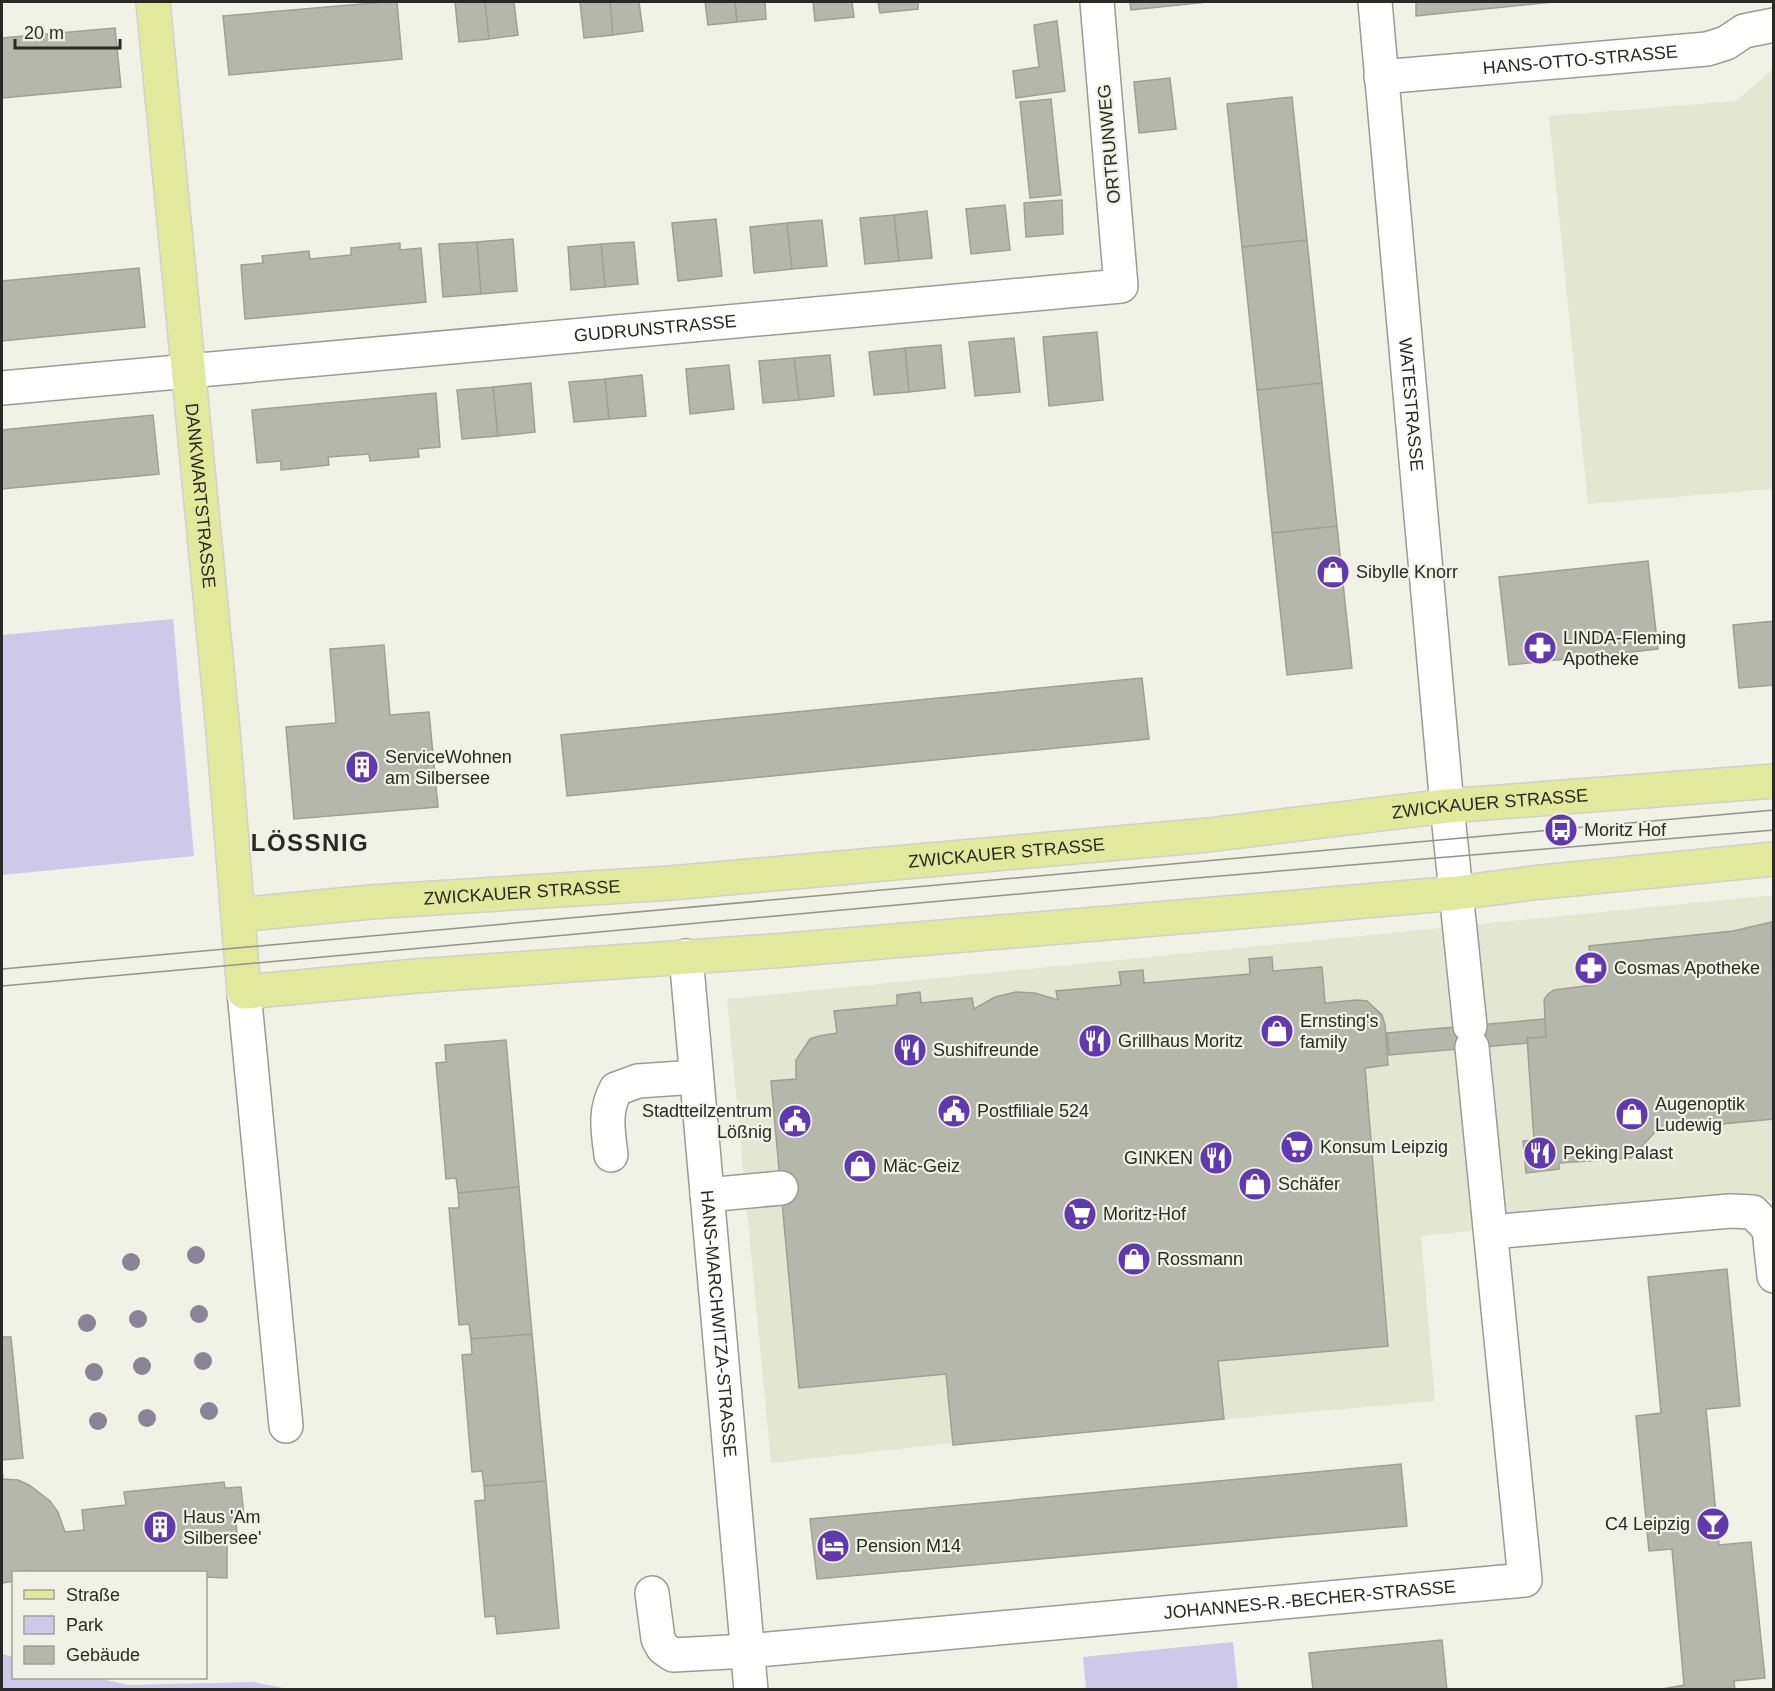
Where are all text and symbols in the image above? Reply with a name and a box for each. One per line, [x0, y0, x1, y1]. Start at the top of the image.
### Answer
scale bar [15, 12, 120, 50]
text: 20 m [24, 23, 64, 43]
street label: HANS-OTTO-STRASSE [1482, 42, 1679, 78]
street label: ORTRUNWEG [1094, 84, 1124, 204]
street label: GUDRUNSTRASSE [573, 311, 737, 346]
street label: WATESTRASSE [1395, 337, 1427, 472]
street label: DANKWARTSTRASSE [182, 402, 219, 589]
shop icon: Sibylle Knorr [1315, 554, 1351, 590]
place label: Sibylle Knorr [1356, 562, 1458, 582]
place label: LINDA-Fleming Apotheke [1563, 628, 1686, 669]
pharmacy icon: LINDA-Fleming Apotheke [1522, 630, 1558, 666]
place label: ServiceWohnen am Silbersee [385, 747, 512, 788]
building icon: ServiceWohnen am Silbersee [344, 749, 380, 785]
street label: ZWICKAUER STRASSE [1390, 785, 1589, 823]
bus stop icon: Moritz Hof [1543, 812, 1579, 848]
place label: Moritz Hof [1584, 820, 1667, 840]
district label: LÖSSNIG [251, 829, 369, 856]
street label: ZWICKAUER STRASSE [907, 834, 1106, 872]
street label: ZWICKAUER STRASSE [423, 876, 621, 909]
pharmacy icon: Cosmas Apotheke [1573, 950, 1609, 986]
place label: Cosmas Apotheke [1614, 958, 1760, 978]
place label: Ernsting's family [1300, 1011, 1378, 1052]
shop icon: Ernsting's family [1259, 1013, 1295, 1049]
restaurant icon: Grillhaus Moritz [1077, 1023, 1113, 1059]
place label: Grillhaus Moritz [1118, 1031, 1243, 1051]
restaurant icon: Sushifreunde [892, 1032, 928, 1068]
place label: Sushifreunde [933, 1040, 1039, 1060]
public building icon: Postfiliale 524 [936, 1093, 972, 1129]
place label: Augenoptik Ludewig [1655, 1094, 1746, 1135]
shop icon: Augenoptik Ludewig [1614, 1096, 1650, 1132]
place label: Stadtteilzentrum Lößnig [642, 1101, 772, 1142]
place label: Postfiliale 524 [977, 1101, 1089, 1121]
public building icon: Stadtteilzentrum Lößnig [777, 1103, 813, 1139]
supermarket icon: Konsum Leipzig [1279, 1129, 1315, 1165]
restaurant icon: Peking Palast [1522, 1135, 1558, 1171]
place label: Konsum Leipzig [1320, 1137, 1448, 1157]
restaurant icon: GINKEN [1198, 1140, 1234, 1176]
place label: Peking Palast [1563, 1143, 1673, 1163]
shop icon: Mäc-Geiz [842, 1148, 878, 1184]
place label: GINKEN [1124, 1148, 1193, 1168]
place label: Mäc-Geiz [883, 1156, 960, 1176]
shop icon: Schäfer [1237, 1166, 1273, 1202]
place label: Schäfer [1278, 1174, 1340, 1194]
street label: HANS-MARCHWITZA-STRASSE [697, 1189, 740, 1458]
supermarket icon: Moritz-Hof [1062, 1196, 1098, 1232]
place label: Moritz-Hof [1103, 1204, 1187, 1224]
shop icon: Rossmann [1116, 1241, 1152, 1277]
place label: Rossmann [1157, 1249, 1243, 1269]
bar icon: C4 Leipzig [1695, 1506, 1731, 1542]
place label: Haus 'Am Silbersee' [183, 1507, 261, 1548]
building icon: Haus 'Am Silbersee' [142, 1509, 178, 1545]
place label: C4 Leipzig [1605, 1514, 1690, 1534]
hotel icon: Pension M14 [815, 1528, 851, 1564]
place label: Pension M14 [856, 1536, 961, 1556]
legend [12, 1571, 207, 1679]
street label: JOHANNES-R.-BECHER-STRASSE [1163, 1576, 1457, 1623]
text: Straße [66, 1585, 120, 1605]
text: Park [66, 1615, 104, 1635]
text: Gebäude [66, 1645, 140, 1665]

